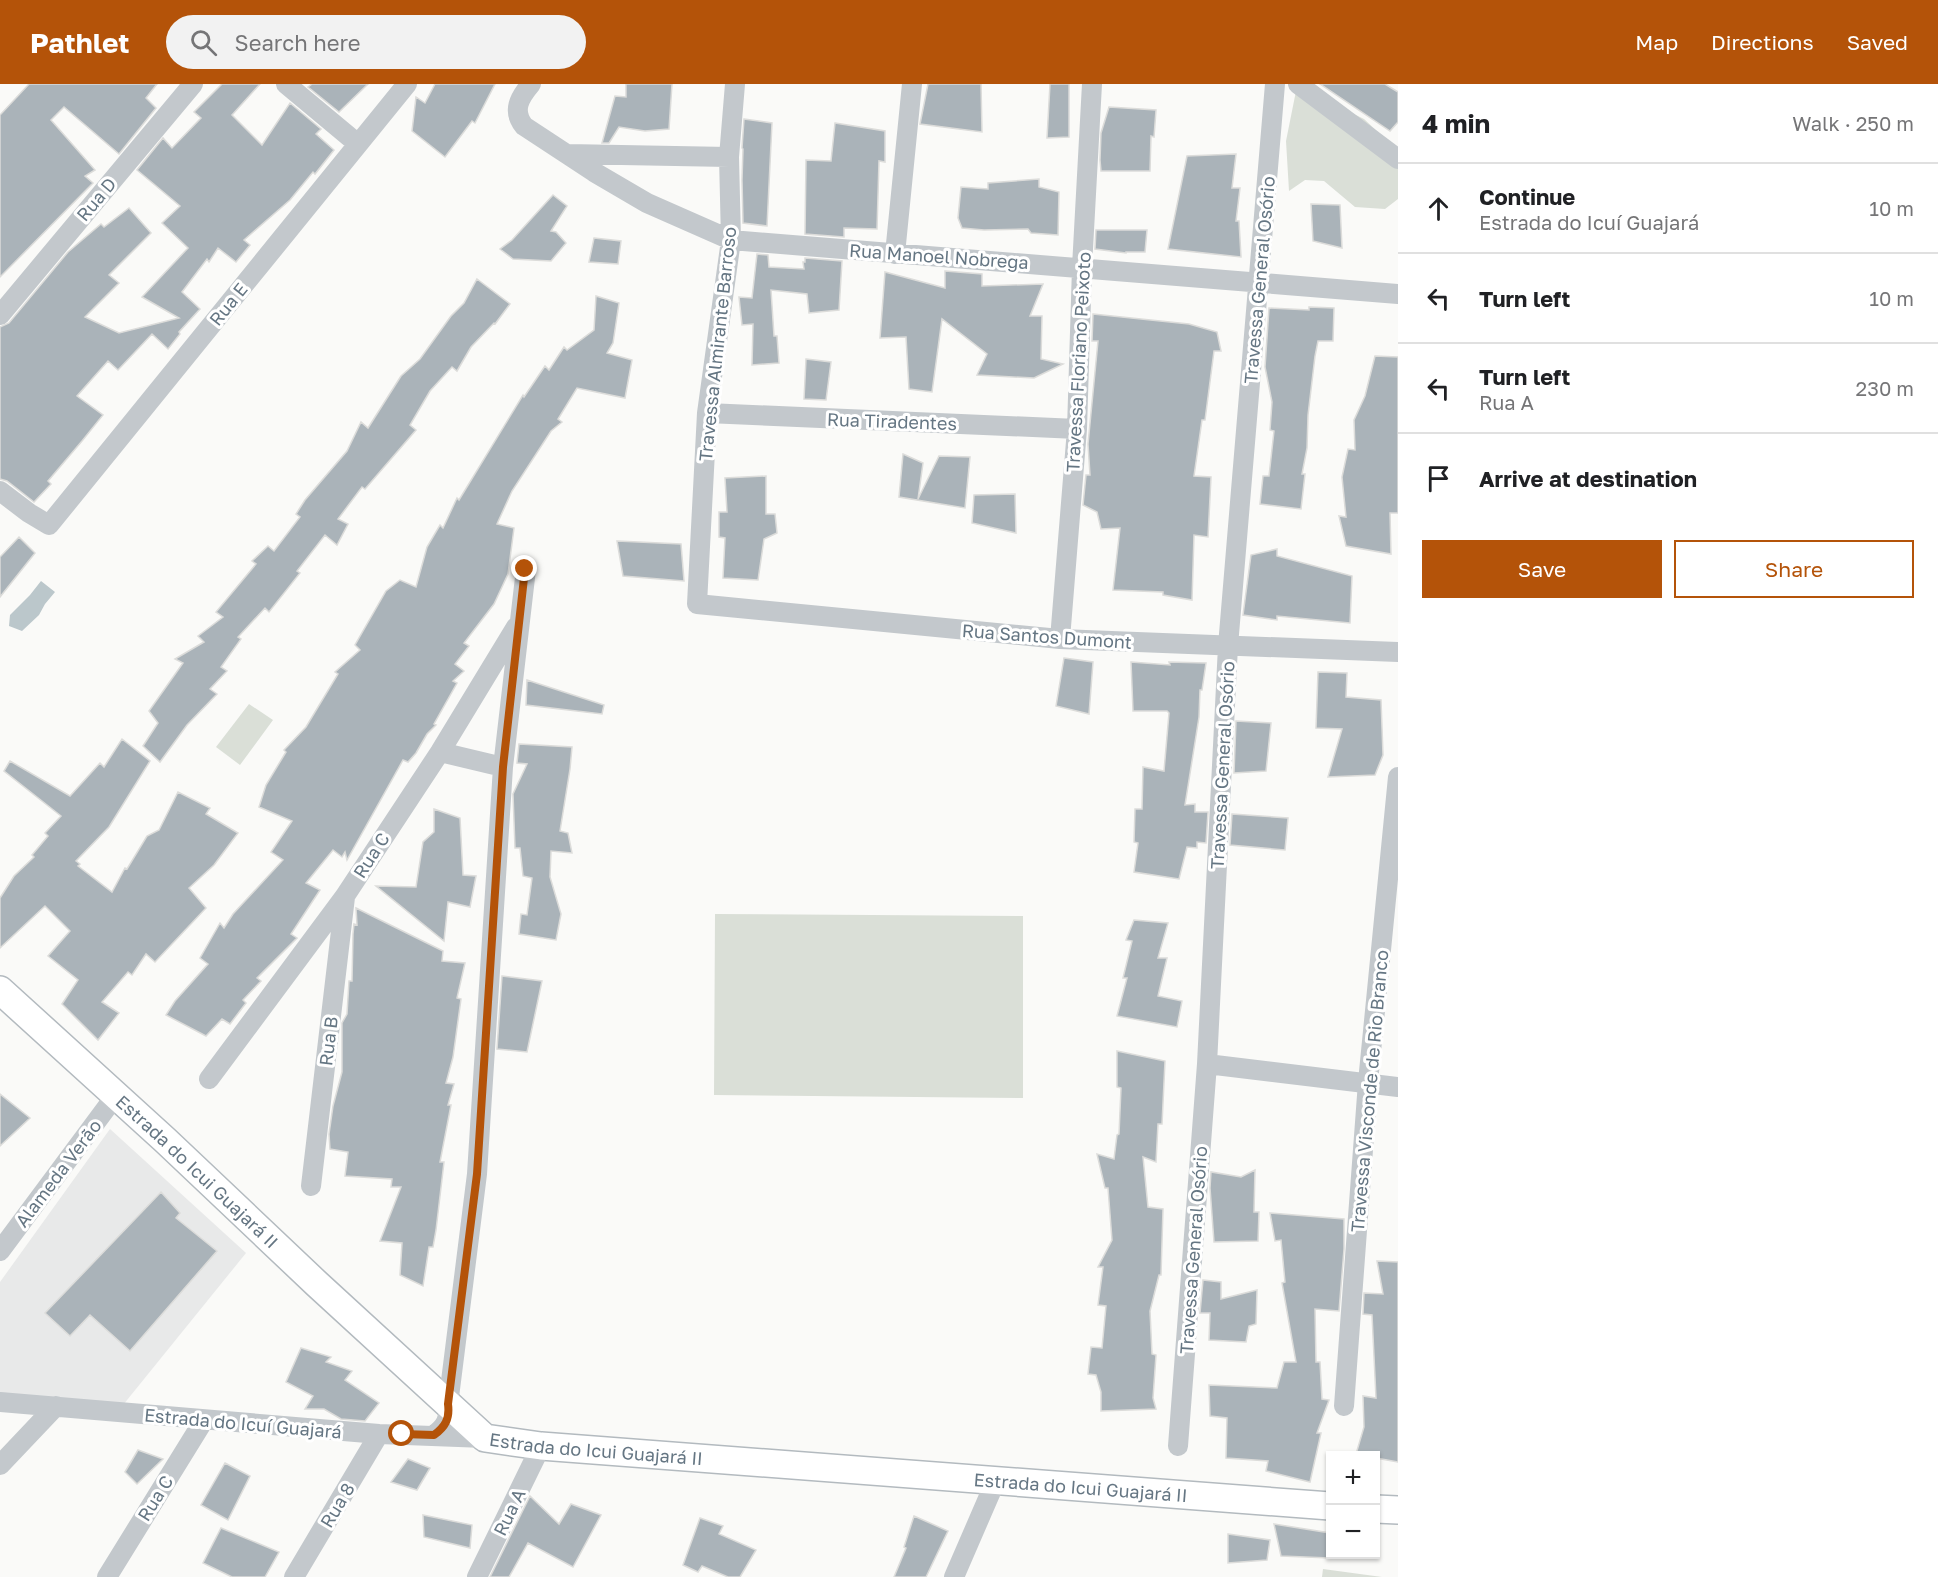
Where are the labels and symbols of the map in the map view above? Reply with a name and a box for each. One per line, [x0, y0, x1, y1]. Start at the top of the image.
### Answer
street label: Rua D [71, 173, 121, 225]
street label: Travessa General Osório [1239, 175, 1279, 385]
street label: Travessa Almirante Barroso [694, 226, 740, 462]
street label: Rua Manoel Nobrega [849, 239, 1029, 273]
street label: Travessa Floriano Peixoto [1061, 251, 1095, 473]
street label: Rua E [204, 278, 252, 330]
street label: Rua Tiradentes [827, 408, 957, 434]
route end [511, 555, 537, 581]
street label: Rua Santos Dumont [961, 619, 1133, 653]
street label: Travessa General Osório [1206, 660, 1238, 870]
street label: Rua C [348, 828, 394, 882]
street label: Travessa Visconde de Rio Branco [1346, 949, 1392, 1233]
street label: Rua B [314, 1015, 342, 1067]
street label: Estrada do Icui Guajará II [112, 1090, 283, 1253]
street label: Alameda Verão [10, 1115, 106, 1231]
street label: Travessa General Osório [1175, 1145, 1211, 1355]
street label: Estrada do Icuí Guajará [143, 1403, 343, 1443]
route start [388, 1420, 414, 1446]
street label: Estrada do Icui Guajará II [488, 1428, 704, 1469]
street label: Estrada do Icui Guajará II [973, 1468, 1188, 1506]
street label: Rua C [133, 1471, 177, 1525]
street label: Rua 8 [315, 1479, 359, 1531]
street label: Rua A [488, 1485, 530, 1539]

